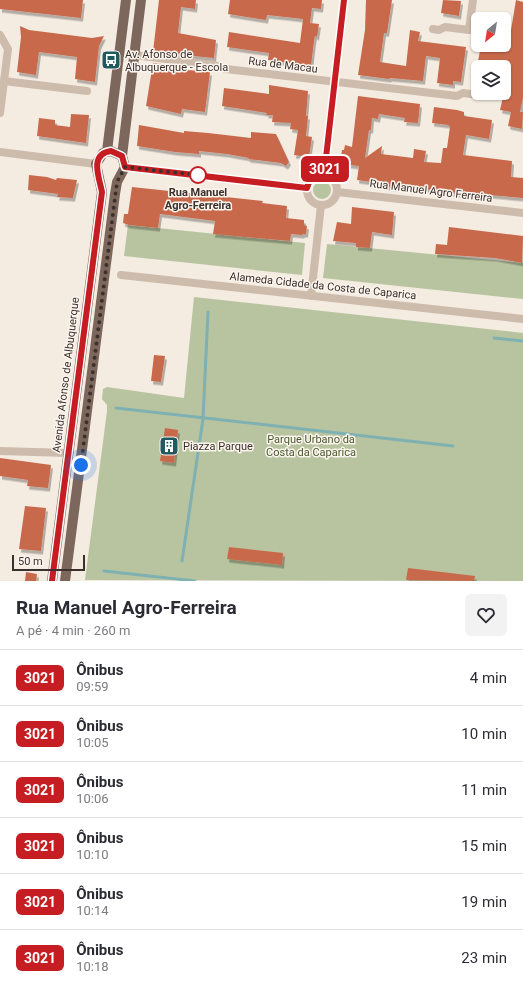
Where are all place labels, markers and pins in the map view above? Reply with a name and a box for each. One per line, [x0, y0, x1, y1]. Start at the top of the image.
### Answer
place label: Av. Afonso de Albuquerque - Escola [125, 48, 228, 74]
bus stop icon: Av. Afonso de Albuquerque - Escola [100, 49, 122, 71]
marker: Rua Manuel Agro-Ferreira [189, 166, 207, 184]
place label: Rua Manuel Agro-Ferreira [165, 186, 231, 212]
building icon: Piazza Parque [158, 435, 180, 457]
place label: Piazza Parque [183, 440, 253, 453]

